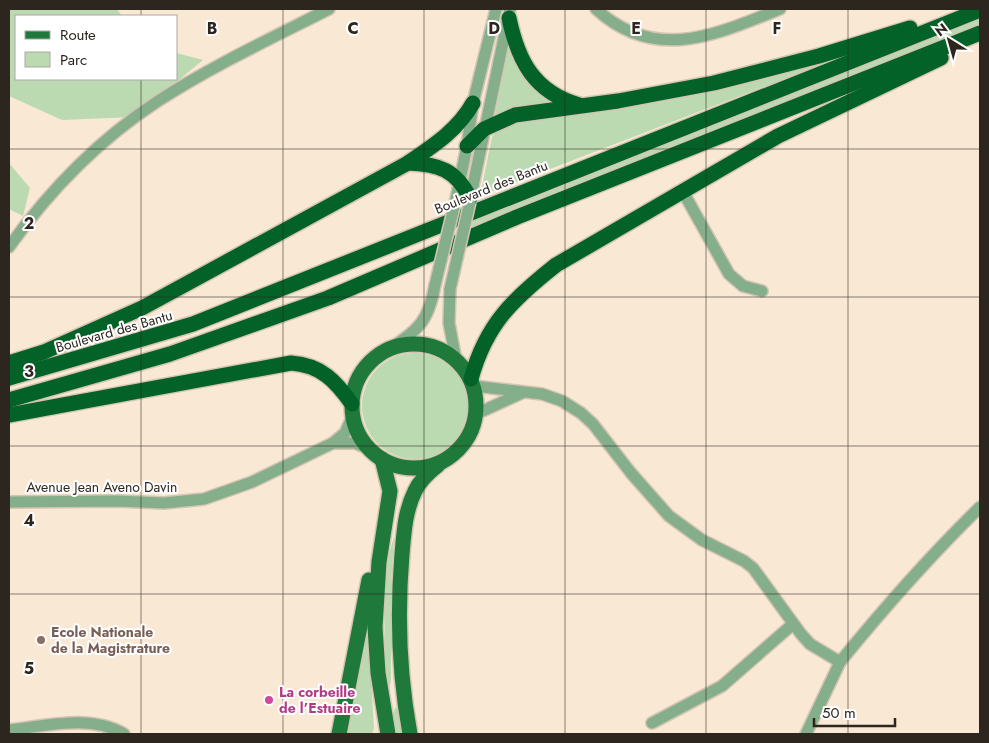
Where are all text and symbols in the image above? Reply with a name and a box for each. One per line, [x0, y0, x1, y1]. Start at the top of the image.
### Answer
legend [15, 15, 178, 80]
north arrow [924, 15, 974, 65]
text: B [207, 17, 217, 40]
text: C [347, 17, 359, 40]
text: D [488, 17, 500, 40]
text: E [631, 17, 641, 40]
text: F [773, 17, 781, 40]
text: N [931, 18, 952, 41]
text: Route [60, 24, 96, 46]
text: Parc [60, 49, 87, 71]
street label: Boulevard des Bantu [431, 155, 551, 219]
text: 2 [24, 212, 34, 235]
street label: Boulevard des Bantu [53, 305, 175, 357]
text: 3 [24, 360, 34, 383]
street label: Avenue Jean Aveno Davin [27, 477, 177, 497]
text: 4 [23, 509, 35, 532]
place label: Ecole Nationale de la Magistrature [51, 622, 170, 658]
marker: Ecole Nationale de la Magistrature [35, 634, 47, 646]
text: 5 [24, 657, 34, 680]
place label: La corbeille de l’Estuaire [279, 682, 361, 718]
marker: La corbeille de l’Estuaire [263, 694, 275, 706]
scale bar [814, 696, 895, 728]
text: 50 m [822, 702, 856, 724]

